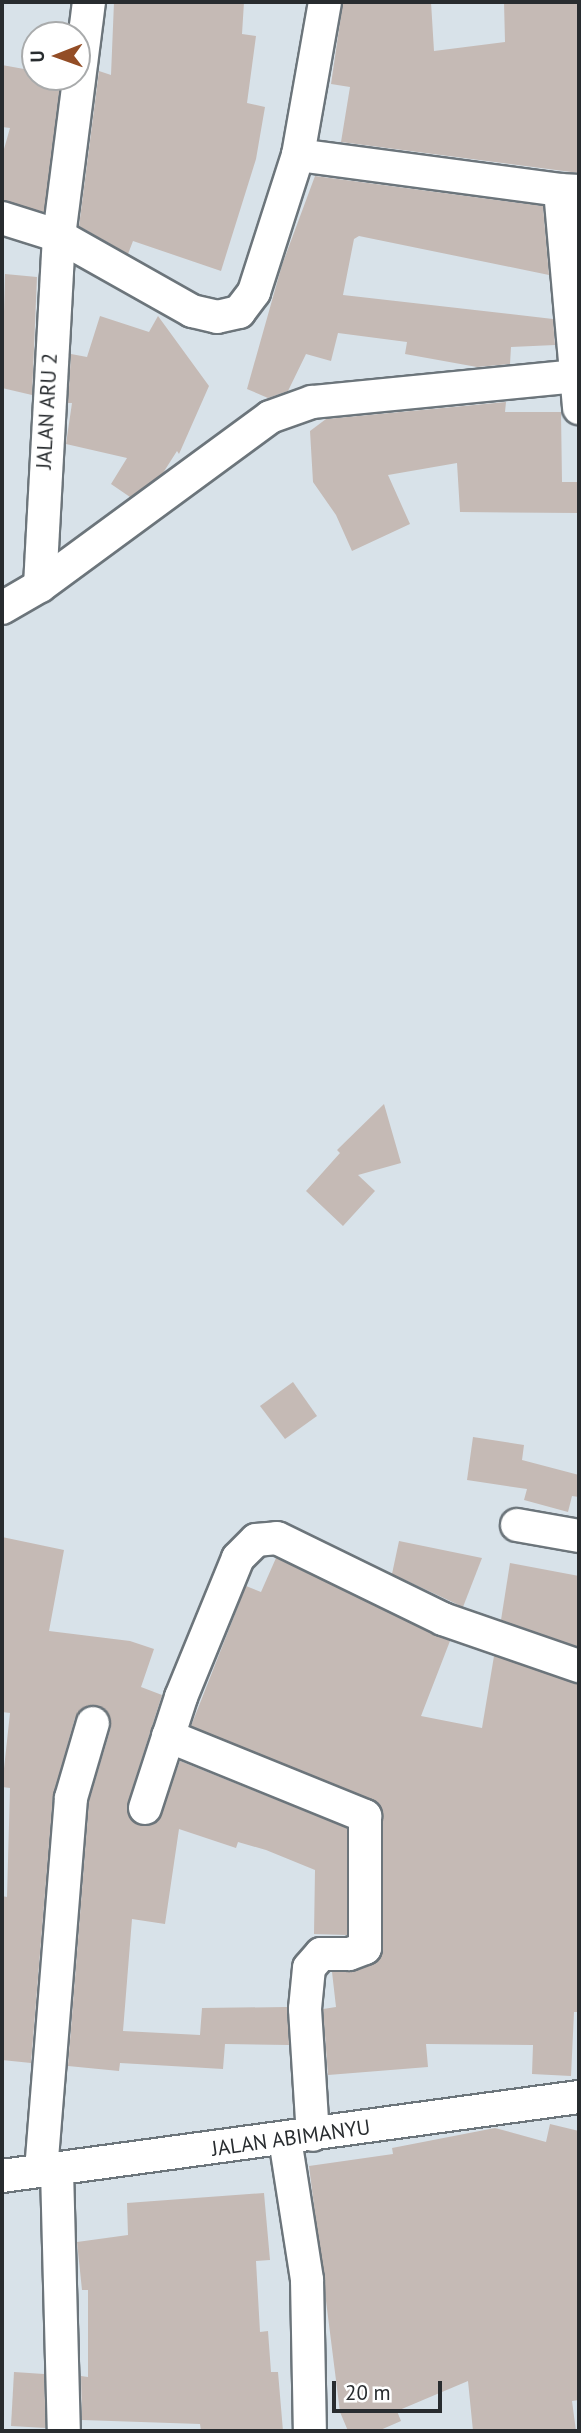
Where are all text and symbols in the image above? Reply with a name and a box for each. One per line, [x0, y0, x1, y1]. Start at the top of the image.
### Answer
north arrow [21, 21, 91, 91]
text: U [25, 50, 49, 63]
street label: JALAN ARU 2 [31, 352, 63, 470]
street label: JALAN ABIMANYU [210, 2114, 372, 2162]
scale bar [336, 2366, 446, 2410]
text: 20 m [345, 2379, 391, 2406]

